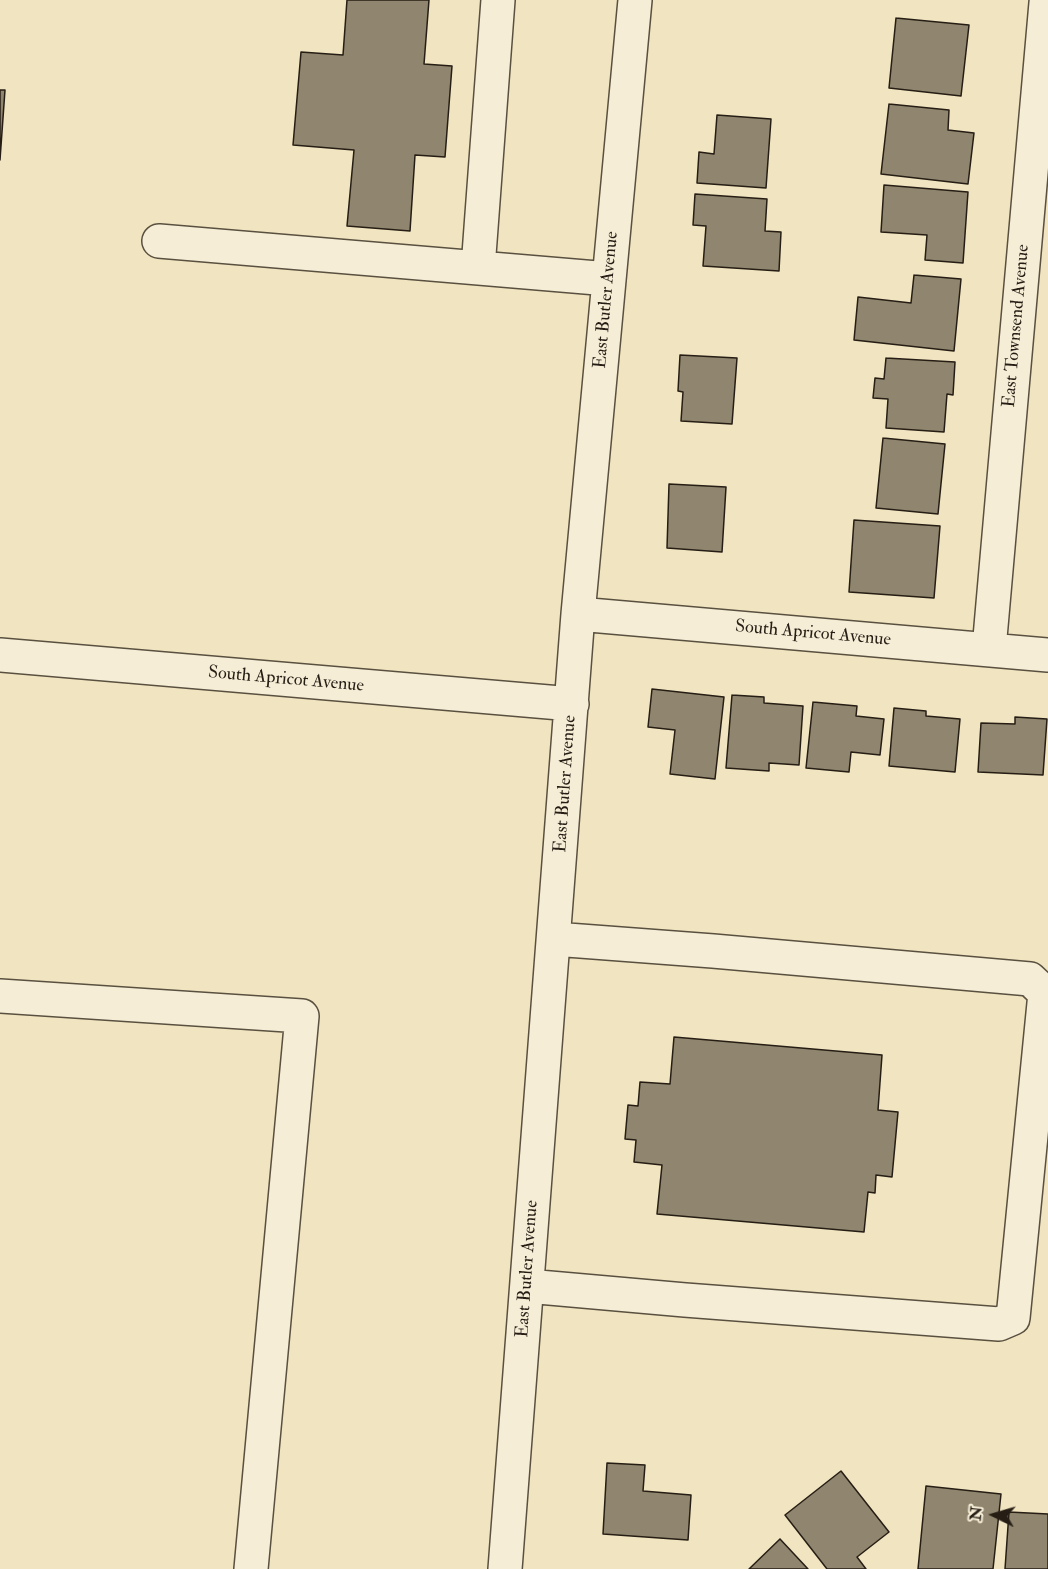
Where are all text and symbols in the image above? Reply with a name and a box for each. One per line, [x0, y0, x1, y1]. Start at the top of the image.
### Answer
street label: East Butler Avenue [590, 230, 624, 370]
street label: East Townsend Avenue [999, 243, 1035, 409]
street label: South Apricot Avenue [734, 616, 892, 652]
street label: South Apricot Avenue [207, 662, 365, 698]
street label: East Butler Avenue [550, 715, 582, 853]
street label: East Butler Avenue [512, 1200, 544, 1338]
north arrow [964, 1485, 1024, 1545]
text: N [965, 1505, 987, 1521]

